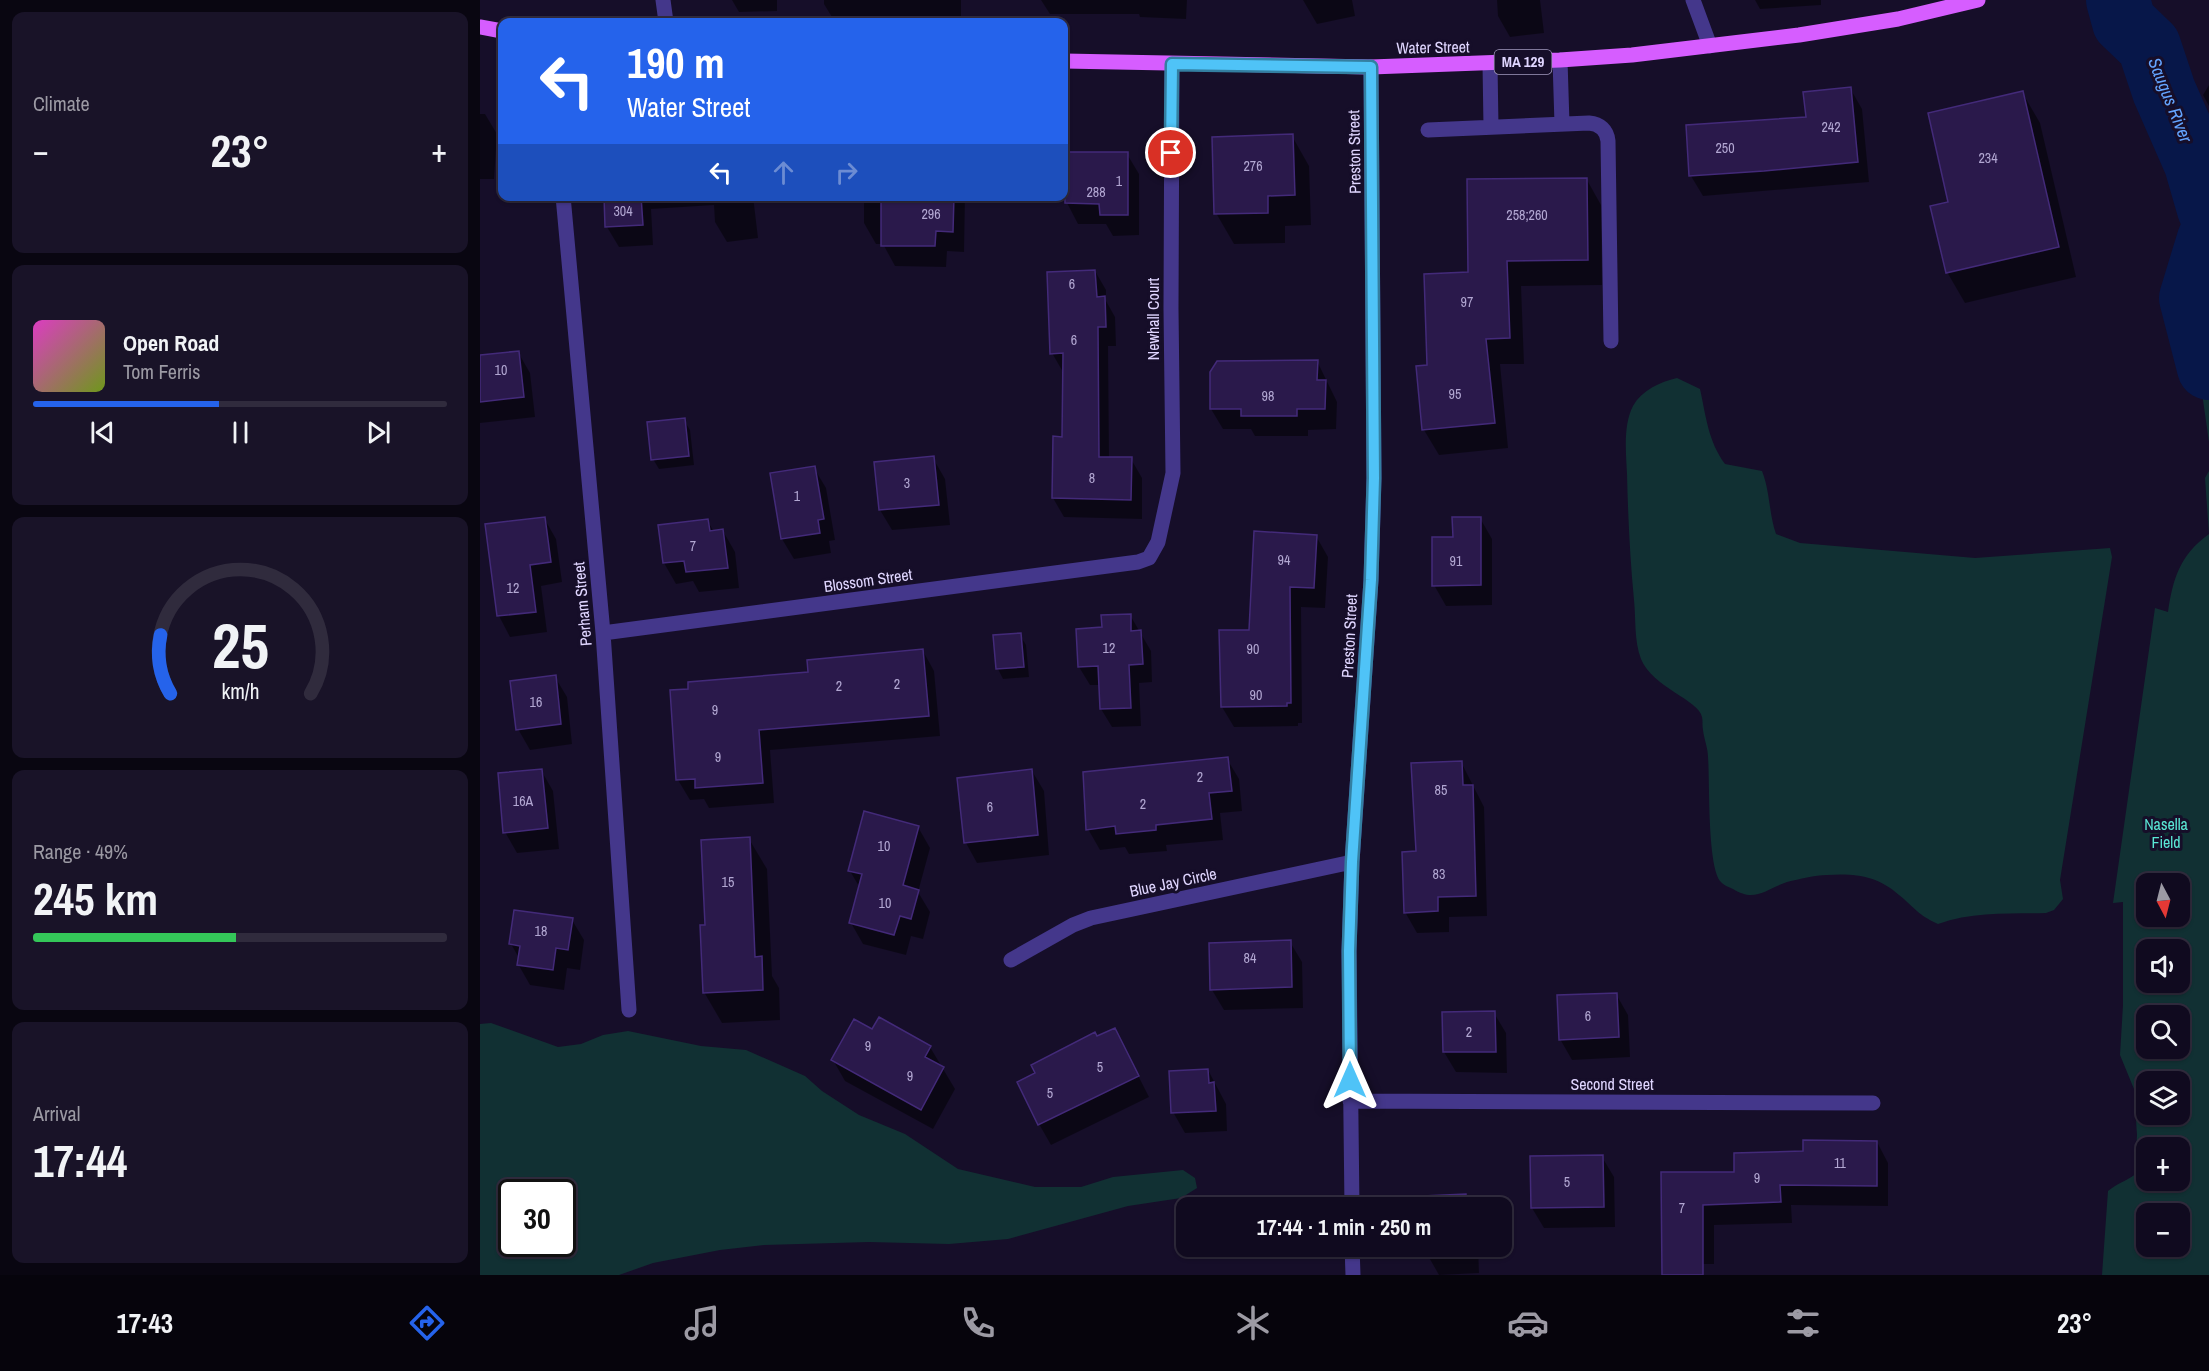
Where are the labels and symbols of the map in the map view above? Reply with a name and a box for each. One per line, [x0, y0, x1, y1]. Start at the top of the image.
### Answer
street label: Water Street [1396, 35, 1470, 59]
road number: MA 129 [1494, 50, 1552, 74]
water label: Saugus River [2142, 54, 2199, 147]
street label: Preston Street [1342, 110, 1366, 194]
house number: 242 [1821, 118, 1841, 136]
pin [1145, 127, 1196, 178]
house number: 250 [1715, 139, 1735, 157]
house number: 234 [1978, 149, 1998, 167]
house number: 276 [1243, 157, 1263, 175]
house number: 1 [1116, 172, 1123, 190]
house number: 288 [1086, 183, 1106, 201]
house number: 304 [613, 202, 633, 220]
house number: 296 [921, 205, 941, 223]
house number: 258;260 [1506, 206, 1548, 224]
house number: 6 [1069, 275, 1075, 293]
street label: Newhall Court [1142, 277, 1164, 360]
house number: 97 [1461, 293, 1473, 311]
house number: 6 [1071, 331, 1077, 349]
house number: 10 [495, 361, 507, 379]
house number: 95 [1449, 385, 1461, 403]
house number: 98 [1262, 387, 1274, 405]
house number: 8 [1089, 469, 1095, 487]
house number: 3 [904, 474, 910, 492]
house number: 1 [794, 487, 801, 505]
house number: 7 [690, 537, 696, 555]
house number: 94 [1278, 551, 1291, 569]
house number: 91 [1450, 552, 1463, 570]
street label: Perham Street [567, 561, 597, 647]
street label: Blossom Street [822, 563, 914, 597]
house number: 12 [507, 579, 519, 597]
street label: Preston Street [1336, 593, 1362, 678]
house number: 12 [1103, 639, 1115, 657]
house number: 90 [1247, 640, 1259, 658]
house number: 2 [894, 675, 900, 693]
house number: 2 [836, 677, 842, 695]
house number: 90 [1250, 686, 1262, 704]
house number: 16 [530, 693, 542, 711]
house number: 9 [712, 701, 718, 719]
house number: 9 [715, 748, 721, 766]
house number: 2 [1197, 768, 1203, 786]
house number: 85 [1435, 781, 1447, 799]
house number: 16A [513, 792, 534, 810]
house number: 2 [1140, 795, 1146, 813]
house number: 6 [987, 798, 993, 816]
park label: Nasella Field [2144, 813, 2189, 853]
house number: 10 [878, 837, 890, 855]
street label: Blue Jay Circle [1128, 862, 1218, 902]
house number: 83 [1433, 865, 1445, 883]
house number: 15 [722, 873, 734, 891]
north arrow [2136, 873, 2190, 927]
house number: 10 [879, 894, 891, 912]
house number: 18 [535, 922, 547, 940]
house number: 84 [1244, 949, 1257, 967]
house number: 6 [1585, 1007, 1591, 1025]
house number: 2 [1466, 1023, 1472, 1041]
house number: 9 [865, 1037, 871, 1055]
position arrow [1318, 1048, 1382, 1112]
house number: 5 [1097, 1058, 1103, 1076]
house number: 9 [907, 1067, 913, 1085]
street label: Second Street [1570, 1073, 1654, 1095]
house number: 5 [1047, 1084, 1053, 1102]
house number: 11 [1834, 1154, 1847, 1172]
house number: 9 [1754, 1169, 1760, 1187]
house number: 5 [1564, 1173, 1570, 1191]
speed limit sign: 30 [498, 1179, 576, 1257]
house number: 7 [1679, 1199, 1685, 1217]

